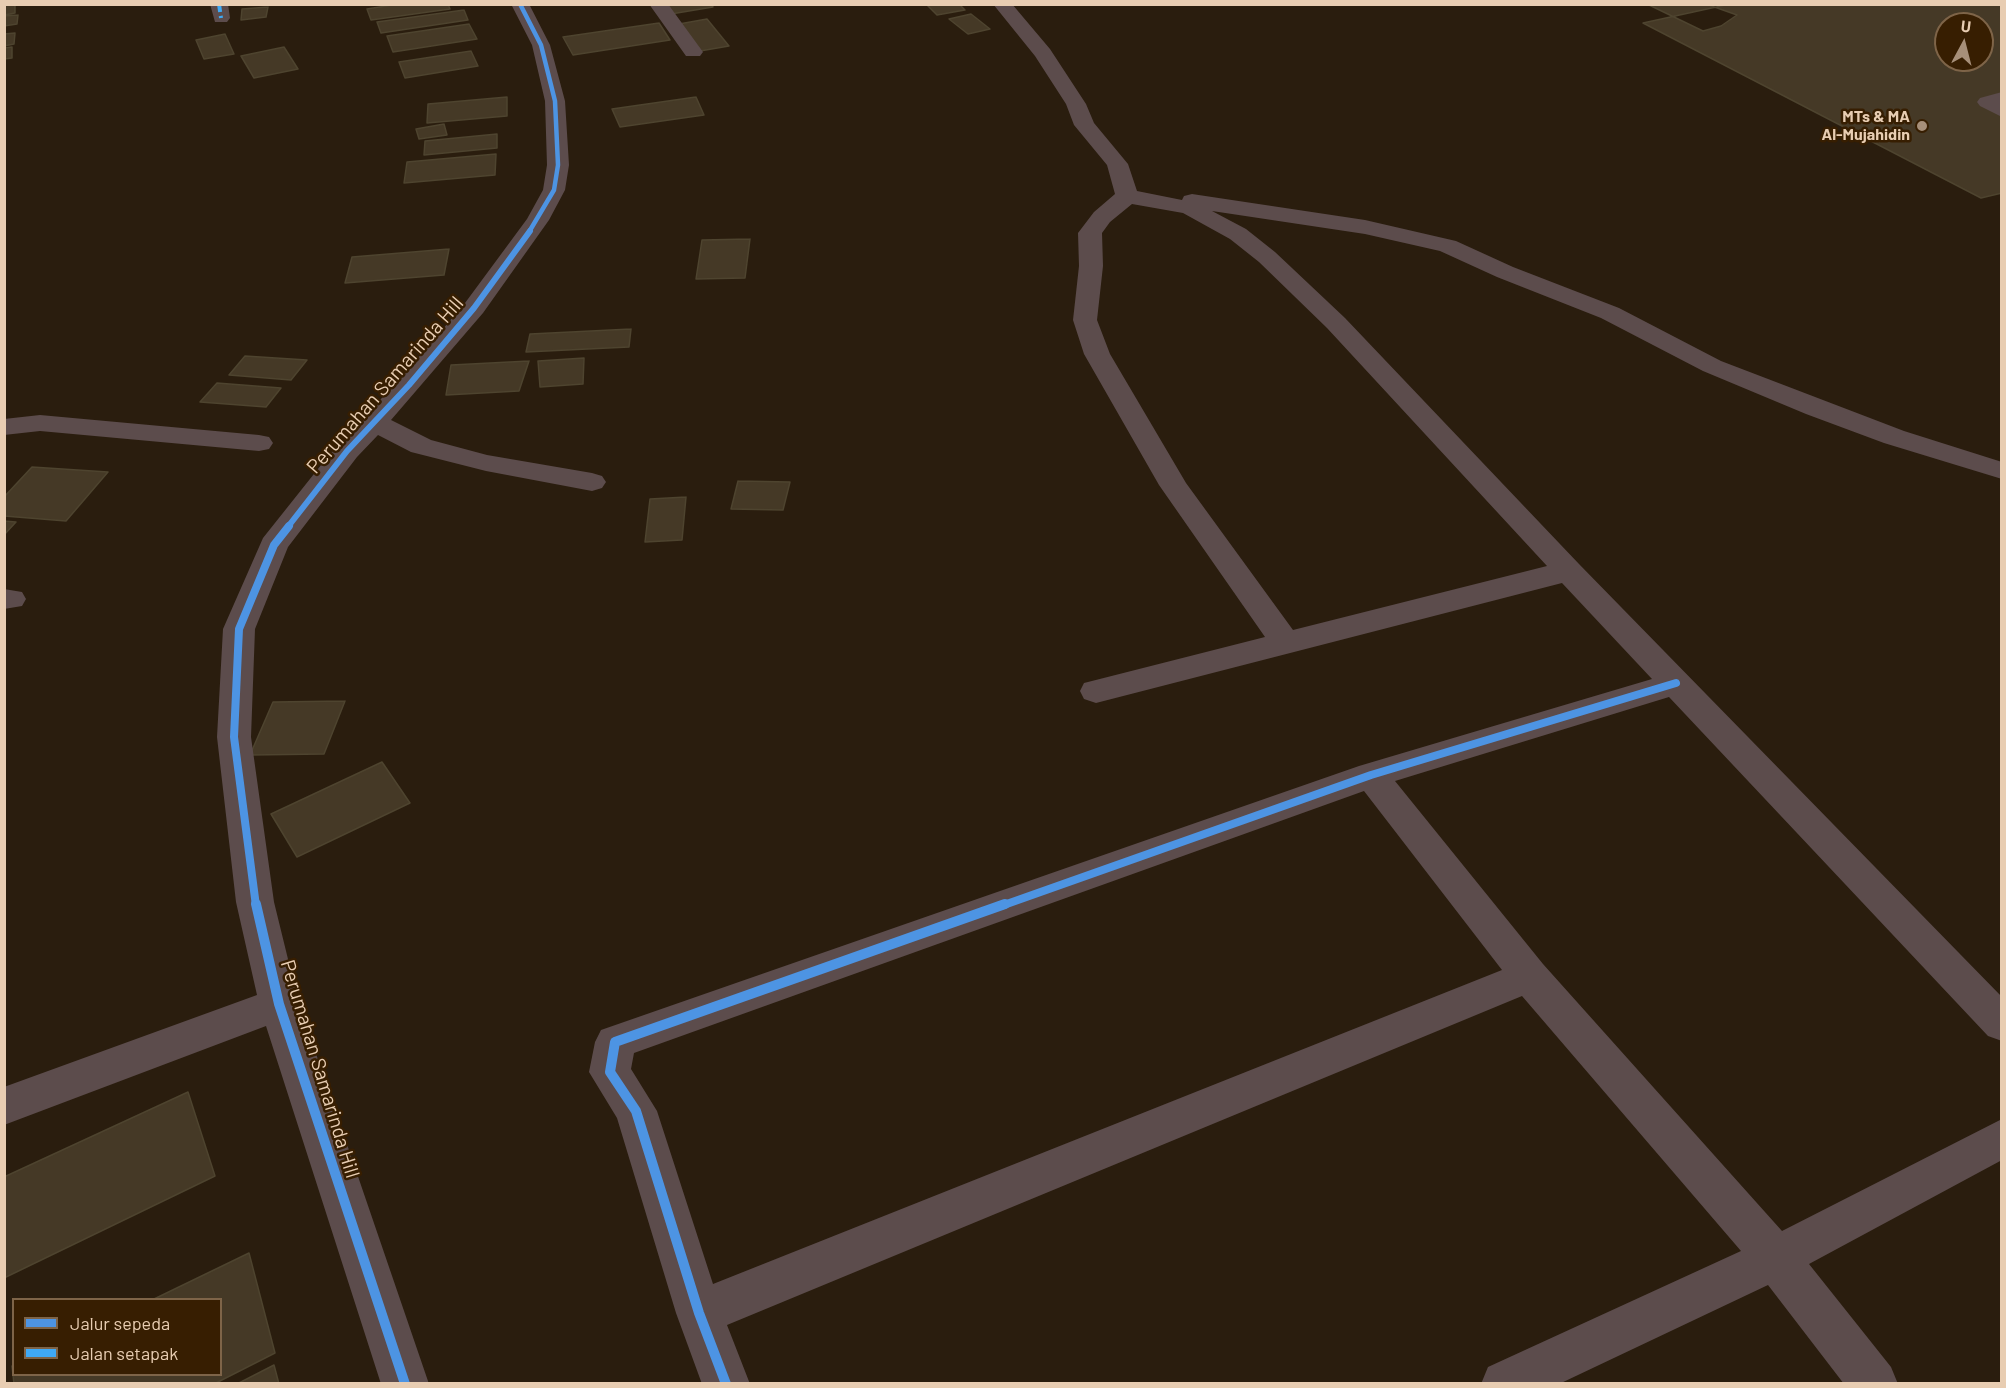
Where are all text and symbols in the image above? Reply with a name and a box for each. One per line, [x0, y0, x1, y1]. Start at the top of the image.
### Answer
north arrow [1934, 12, 1994, 72]
text: U [1960, 16, 1972, 36]
place label: MTs & MA Al-Mujahidin [1821, 107, 1910, 145]
marker: MTs & MA Al-Mujahidin [1915, 119, 1929, 133]
street label: Perumahan Samarinda Hill [302, 292, 468, 478]
street label: Perumahan Samarinda Hill [275, 957, 365, 1181]
legend [12, 1298, 222, 1376]
text: Jalur sepeda [70, 1312, 170, 1334]
text: Jalan setapak [70, 1342, 178, 1364]

